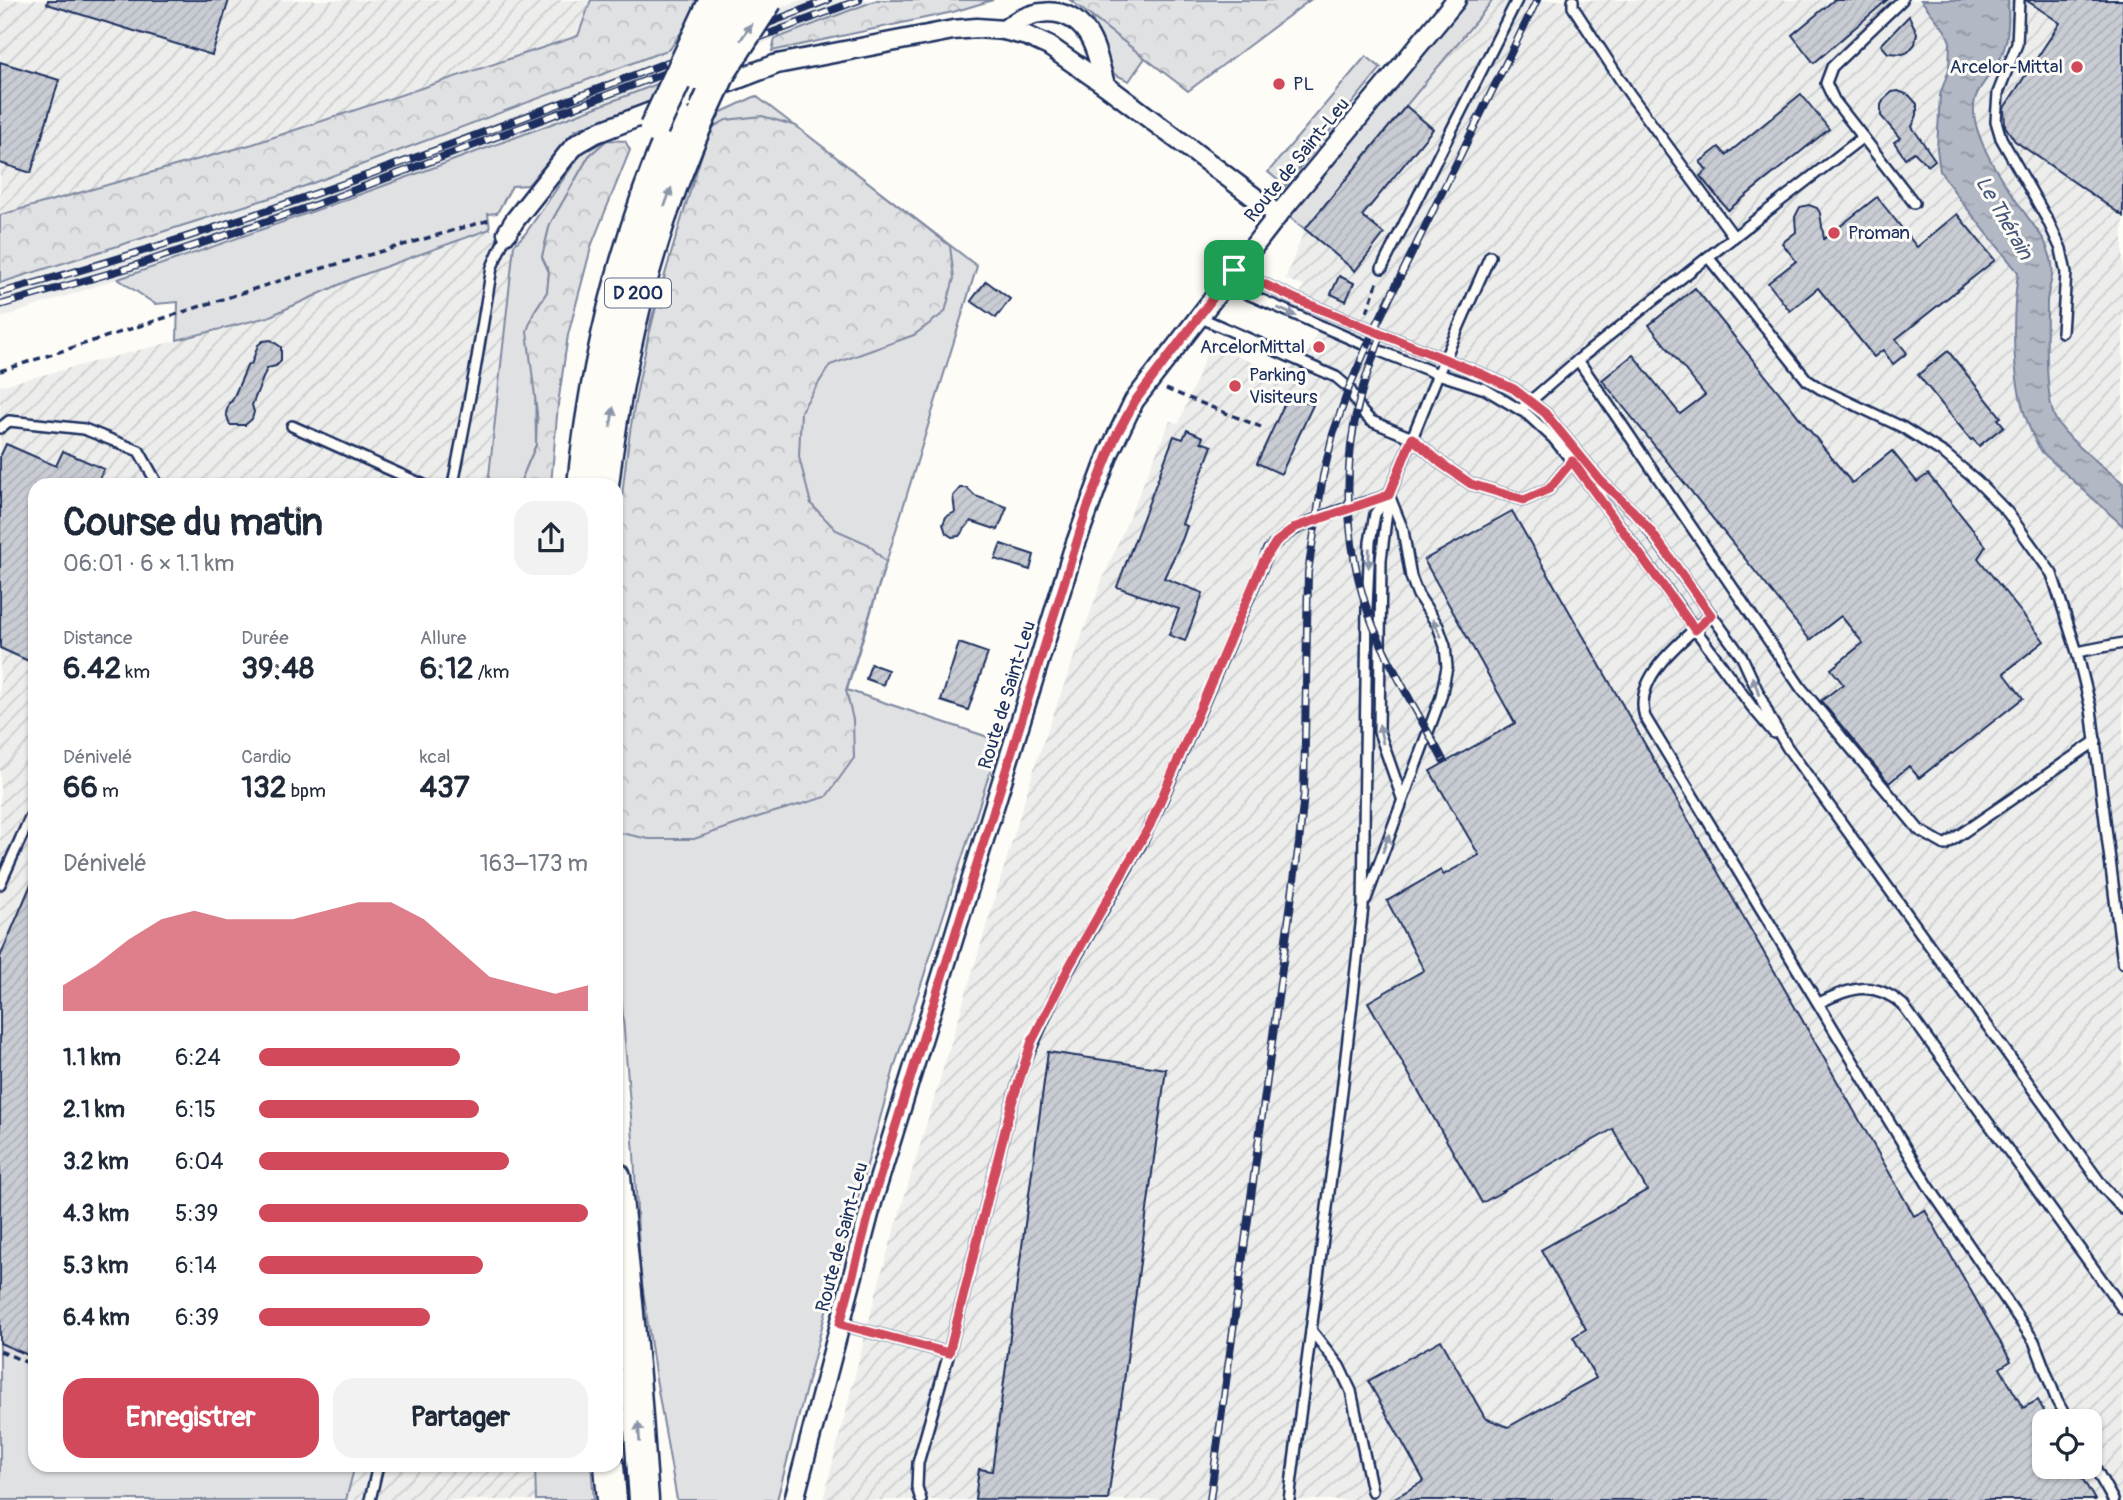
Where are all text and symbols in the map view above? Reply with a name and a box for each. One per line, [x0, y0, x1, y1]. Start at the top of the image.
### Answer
one-way arrow [739, 23, 752, 42]
place label: Arcelor-Mittal [1950, 55, 2063, 79]
marker: Arcelor-Mittal [2069, 59, 2085, 75]
place label: PL [1293, 72, 1314, 96]
marker: PL [1271, 76, 1287, 92]
street label: Route de Saint-Leu [1239, 93, 1355, 227]
water label: Le Thérain [1969, 171, 2039, 266]
one-way arrow [663, 187, 674, 208]
place label: Proman [1848, 221, 1910, 245]
marker: Proman [1826, 225, 1842, 241]
pin [1204, 240, 1264, 300]
icon: arrive [1215, 251, 1253, 289]
road number: D 200 [605, 278, 671, 307]
one-way arrow [1277, 306, 1297, 318]
place label: ArcelorMittal [1200, 335, 1305, 359]
marker: ArcelorMittal [1311, 339, 1327, 355]
place label: Parking Visiteurs [1249, 363, 1318, 409]
marker: Parking Visiteurs [1227, 378, 1243, 394]
one-way arrow [607, 406, 618, 428]
text: Course du matin [63, 499, 323, 547]
button: share [514, 501, 588, 575]
one-way arrow [1363, 547, 1374, 569]
text: 06:01 · 6 × 1.1 km [63, 549, 234, 578]
street label: Route de Saint-Leu [973, 618, 1041, 772]
one-way arrow [1432, 618, 1443, 638]
text: Distance [63, 626, 132, 650]
text: Durée [241, 626, 289, 650]
text: Allure [420, 626, 466, 650]
text: 6.42 [63, 650, 121, 687]
text: 39:48 [241, 650, 314, 687]
text: 6:12 [420, 650, 474, 687]
text: km [121, 660, 150, 684]
text: /km [474, 660, 509, 684]
one-way arrow [1750, 676, 1762, 696]
one-way arrow [1376, 722, 1387, 744]
text: Dénivelé [63, 745, 132, 769]
text: Cardio [241, 745, 291, 769]
text: kcal [420, 745, 451, 769]
text: 66 [63, 769, 98, 806]
text: 132 [241, 769, 287, 806]
text: 437 [420, 769, 470, 806]
text: m [98, 779, 119, 803]
text: bpm [287, 779, 326, 803]
one-way arrow [1381, 833, 1392, 854]
text: Dénivelé [63, 849, 147, 878]
text: 163–173 m [480, 849, 588, 878]
text: 1.1 km [63, 1043, 121, 1072]
text: 6:24 [175, 1043, 221, 1072]
text: 2.1 km [63, 1095, 125, 1124]
text: 6:15 [175, 1095, 216, 1124]
text: 3.2 km [63, 1147, 129, 1176]
text: 6:04 [175, 1147, 224, 1176]
street label: Route de Saint-Leu [810, 1160, 874, 1314]
text: 4.3 km [63, 1199, 129, 1228]
text: 5:39 [175, 1199, 218, 1228]
text: 5.3 km [63, 1251, 128, 1280]
text: 6:14 [175, 1251, 217, 1280]
text: 6.4 km [63, 1303, 130, 1332]
text: 6:39 [175, 1303, 219, 1332]
button: Enregistrer [63, 1378, 319, 1458]
button: Partager [333, 1378, 588, 1458]
map controls [2032, 1409, 2102, 1479]
button: locate [2032, 1409, 2102, 1479]
one-way arrow [634, 1421, 645, 1443]

